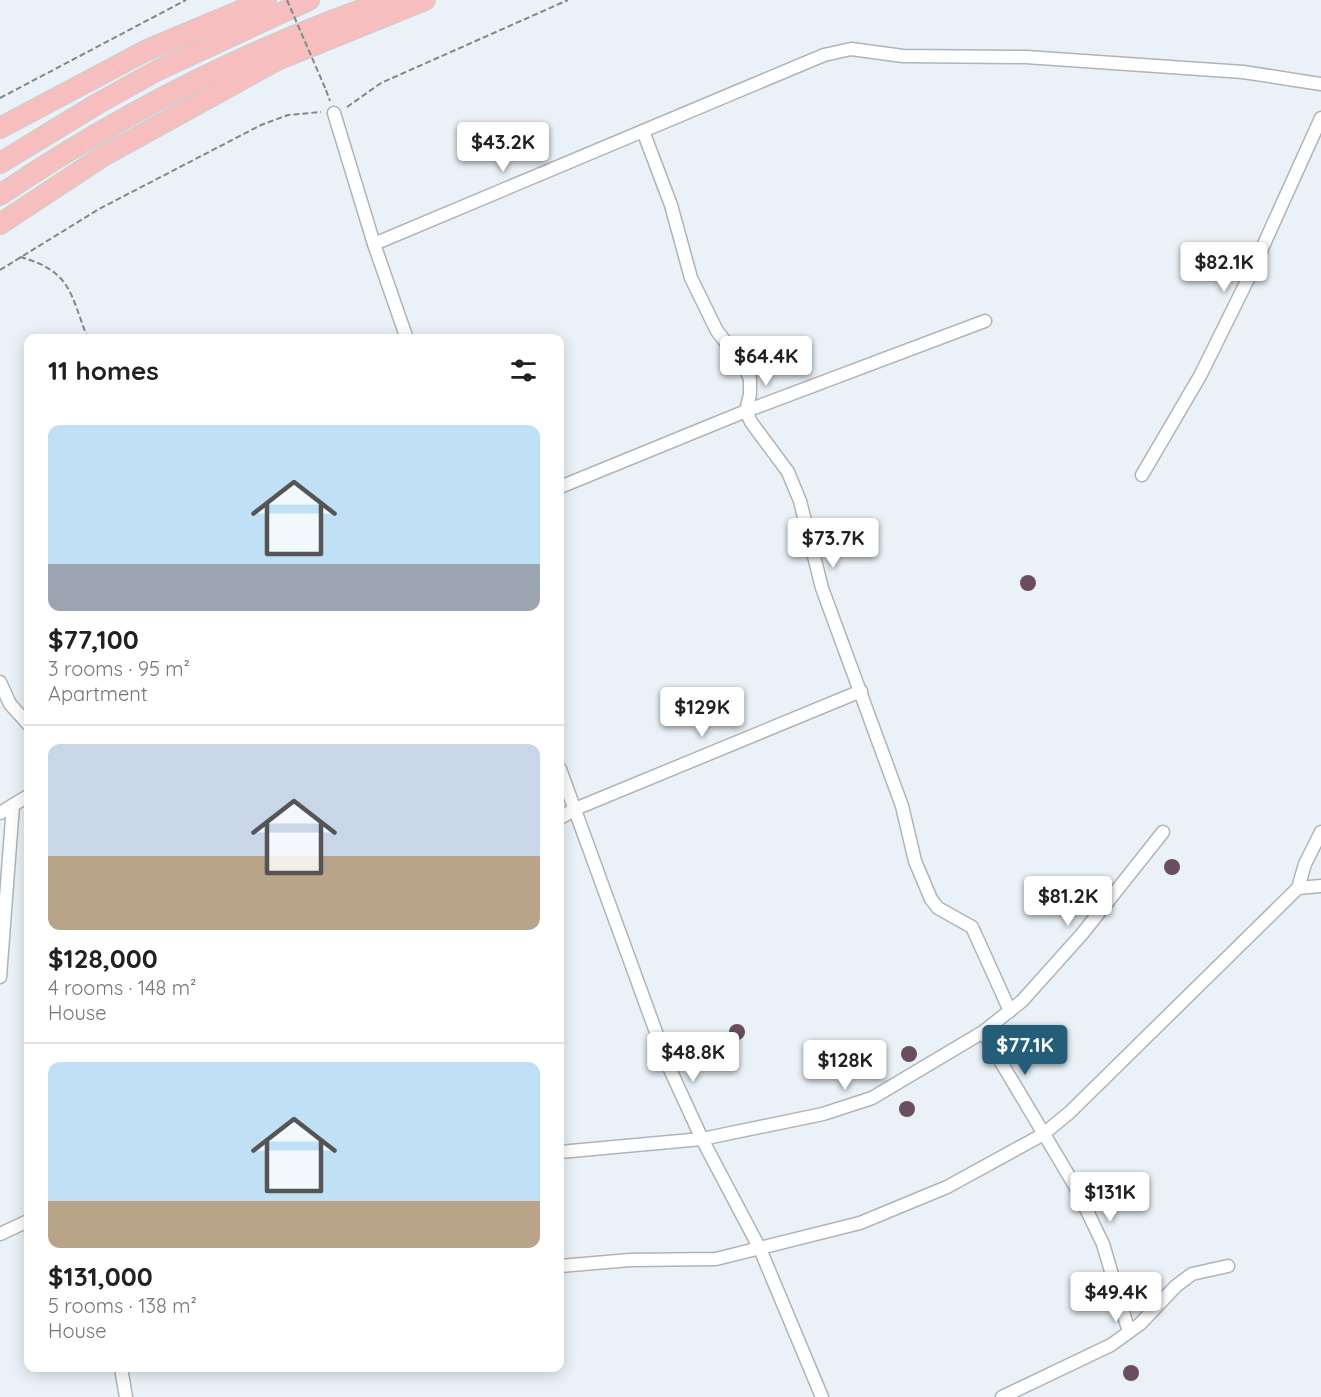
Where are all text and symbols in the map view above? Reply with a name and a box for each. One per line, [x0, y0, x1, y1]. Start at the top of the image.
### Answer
pin: $43.2K [454, 122, 552, 173]
text: $43.2K [471, 129, 535, 154]
pin: $82.1K [1175, 242, 1273, 293]
text: $82.1K [1194, 249, 1254, 274]
pin: $64.4K [717, 336, 815, 387]
text: $64.4K [734, 343, 798, 368]
text: 11 homes [48, 354, 159, 387]
icon: filters [507, 354, 540, 387]
icon: home [240, 464, 348, 572]
pin: $73.7K [784, 518, 882, 569]
text: $73.7K [802, 525, 864, 550]
text: $77,100 [48, 623, 139, 656]
text: 3 rooms · 95 m² [48, 656, 190, 681]
text: Apartment [48, 681, 148, 706]
pin: $129K [660, 687, 744, 738]
text: $129K [674, 694, 730, 719]
icon: home [240, 783, 348, 891]
pin: $81.2K [1019, 876, 1117, 927]
text: $81.2K [1038, 883, 1098, 908]
text: $128,000 [48, 942, 158, 975]
text: 4 rooms · 148 m² [48, 975, 196, 1000]
text: House [48, 1000, 107, 1025]
pin: $77.1K [976, 1025, 1074, 1076]
pin: $48.8K [644, 1032, 742, 1083]
text: $77.1K [996, 1032, 1054, 1057]
text: $48.8K [661, 1039, 725, 1064]
pin: $128K [803, 1040, 887, 1091]
text: $128K [817, 1047, 873, 1072]
icon: home [240, 1101, 348, 1209]
pin: $131K [1068, 1172, 1152, 1223]
text: $131K [1084, 1179, 1136, 1204]
text: $131,000 [48, 1260, 153, 1293]
pin: $49.4K [1067, 1272, 1165, 1323]
text: $49.4K [1084, 1279, 1148, 1304]
text: 5 rooms · 138 m² [48, 1293, 197, 1318]
text: House [48, 1318, 107, 1343]

